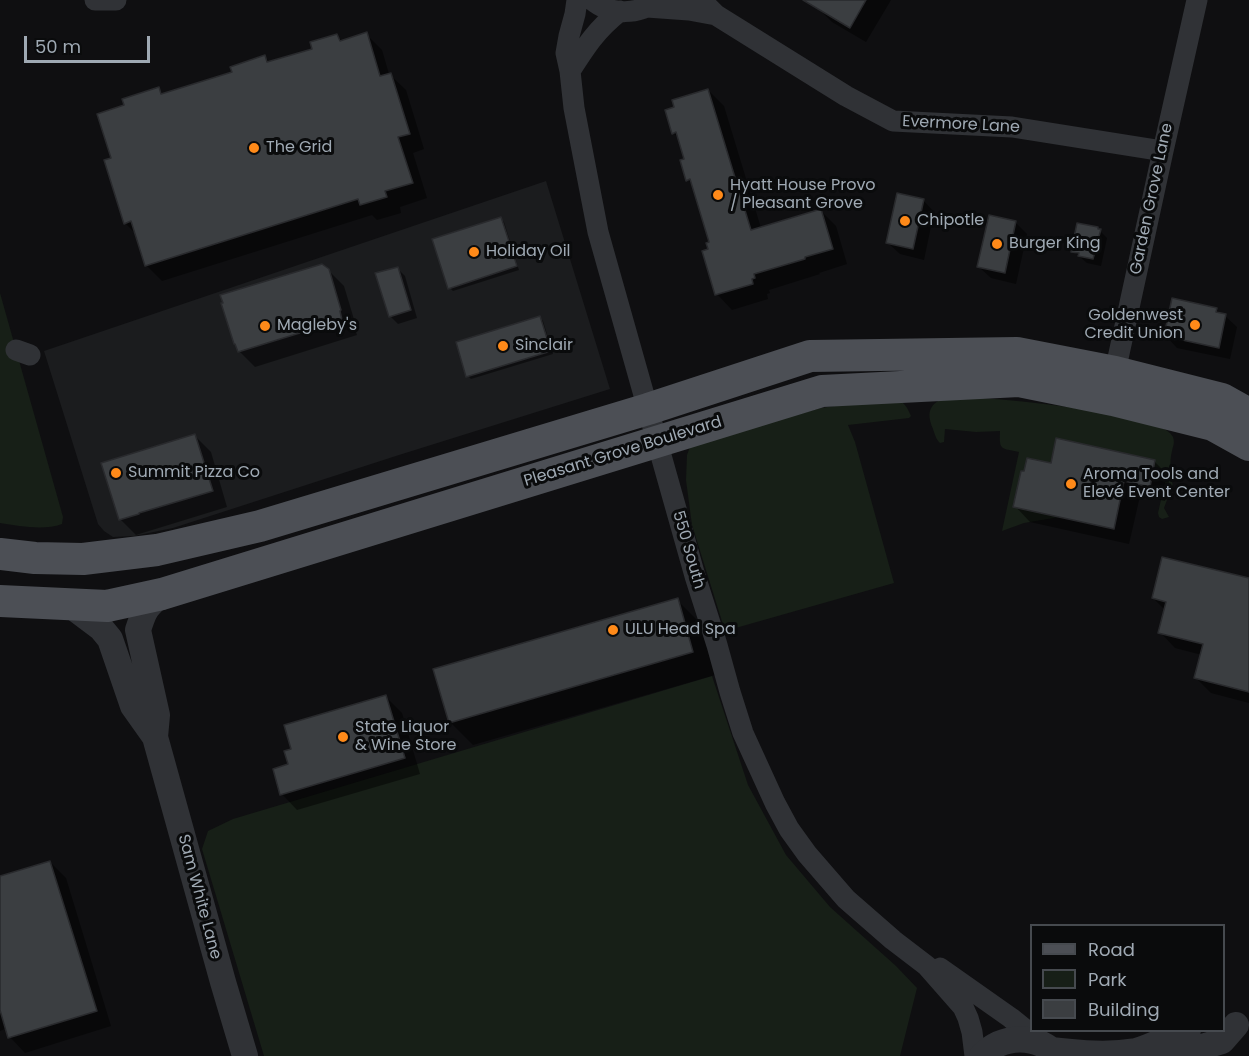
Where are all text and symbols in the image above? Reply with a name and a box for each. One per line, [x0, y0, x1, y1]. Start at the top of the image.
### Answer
scale bar [27, 24, 153, 62]
text: 50 m [35, 34, 81, 59]
street label: Evermore Lane [902, 112, 1020, 138]
street label: Garden Grove Lane [1127, 122, 1177, 276]
place label: The Grid [266, 138, 332, 158]
marker: The Grid [247, 141, 261, 155]
place label: Hyatt House Provo / Pleasant Grove [730, 176, 876, 214]
marker: Hyatt House Provo / Pleasant Grove [711, 188, 725, 202]
place label: Chipotle [917, 211, 984, 231]
marker: Chipotle [898, 214, 912, 228]
place label: Burger King [1009, 234, 1101, 254]
marker: Burger King [990, 237, 1004, 251]
place label: Holiday Oil [486, 242, 571, 262]
marker: Holiday Oil [467, 245, 481, 259]
place label: Goldenwest Credit Union [1084, 306, 1183, 344]
place label: Magleby's [277, 316, 357, 336]
marker: Goldenwest Credit Union [1188, 318, 1202, 332]
marker: Magleby's [258, 319, 272, 333]
place label: Sinclair [515, 336, 573, 356]
marker: Sinclair [496, 339, 510, 353]
street label: Pleasant Grove Boulevard [522, 413, 724, 491]
place label: Summit Pizza Co [128, 463, 260, 483]
place label: Aroma Tools and Elevé Event Center [1083, 465, 1230, 503]
marker: Summit Pizza Co [109, 466, 123, 480]
marker: Aroma Tools and Elevé Event Center [1064, 477, 1078, 491]
street label: 550 South [668, 509, 708, 591]
place label: ULU Head Spa [625, 620, 736, 640]
marker: ULU Head Spa [606, 623, 620, 637]
place label: State Liquor & Wine Store [355, 718, 456, 756]
marker: State Liquor & Wine Store [336, 730, 350, 744]
street label: Sam White Lane [173, 832, 225, 962]
legend [1030, 924, 1225, 1032]
text: Road [1088, 937, 1135, 962]
text: Park [1088, 967, 1127, 992]
text: Building [1088, 997, 1160, 1022]

